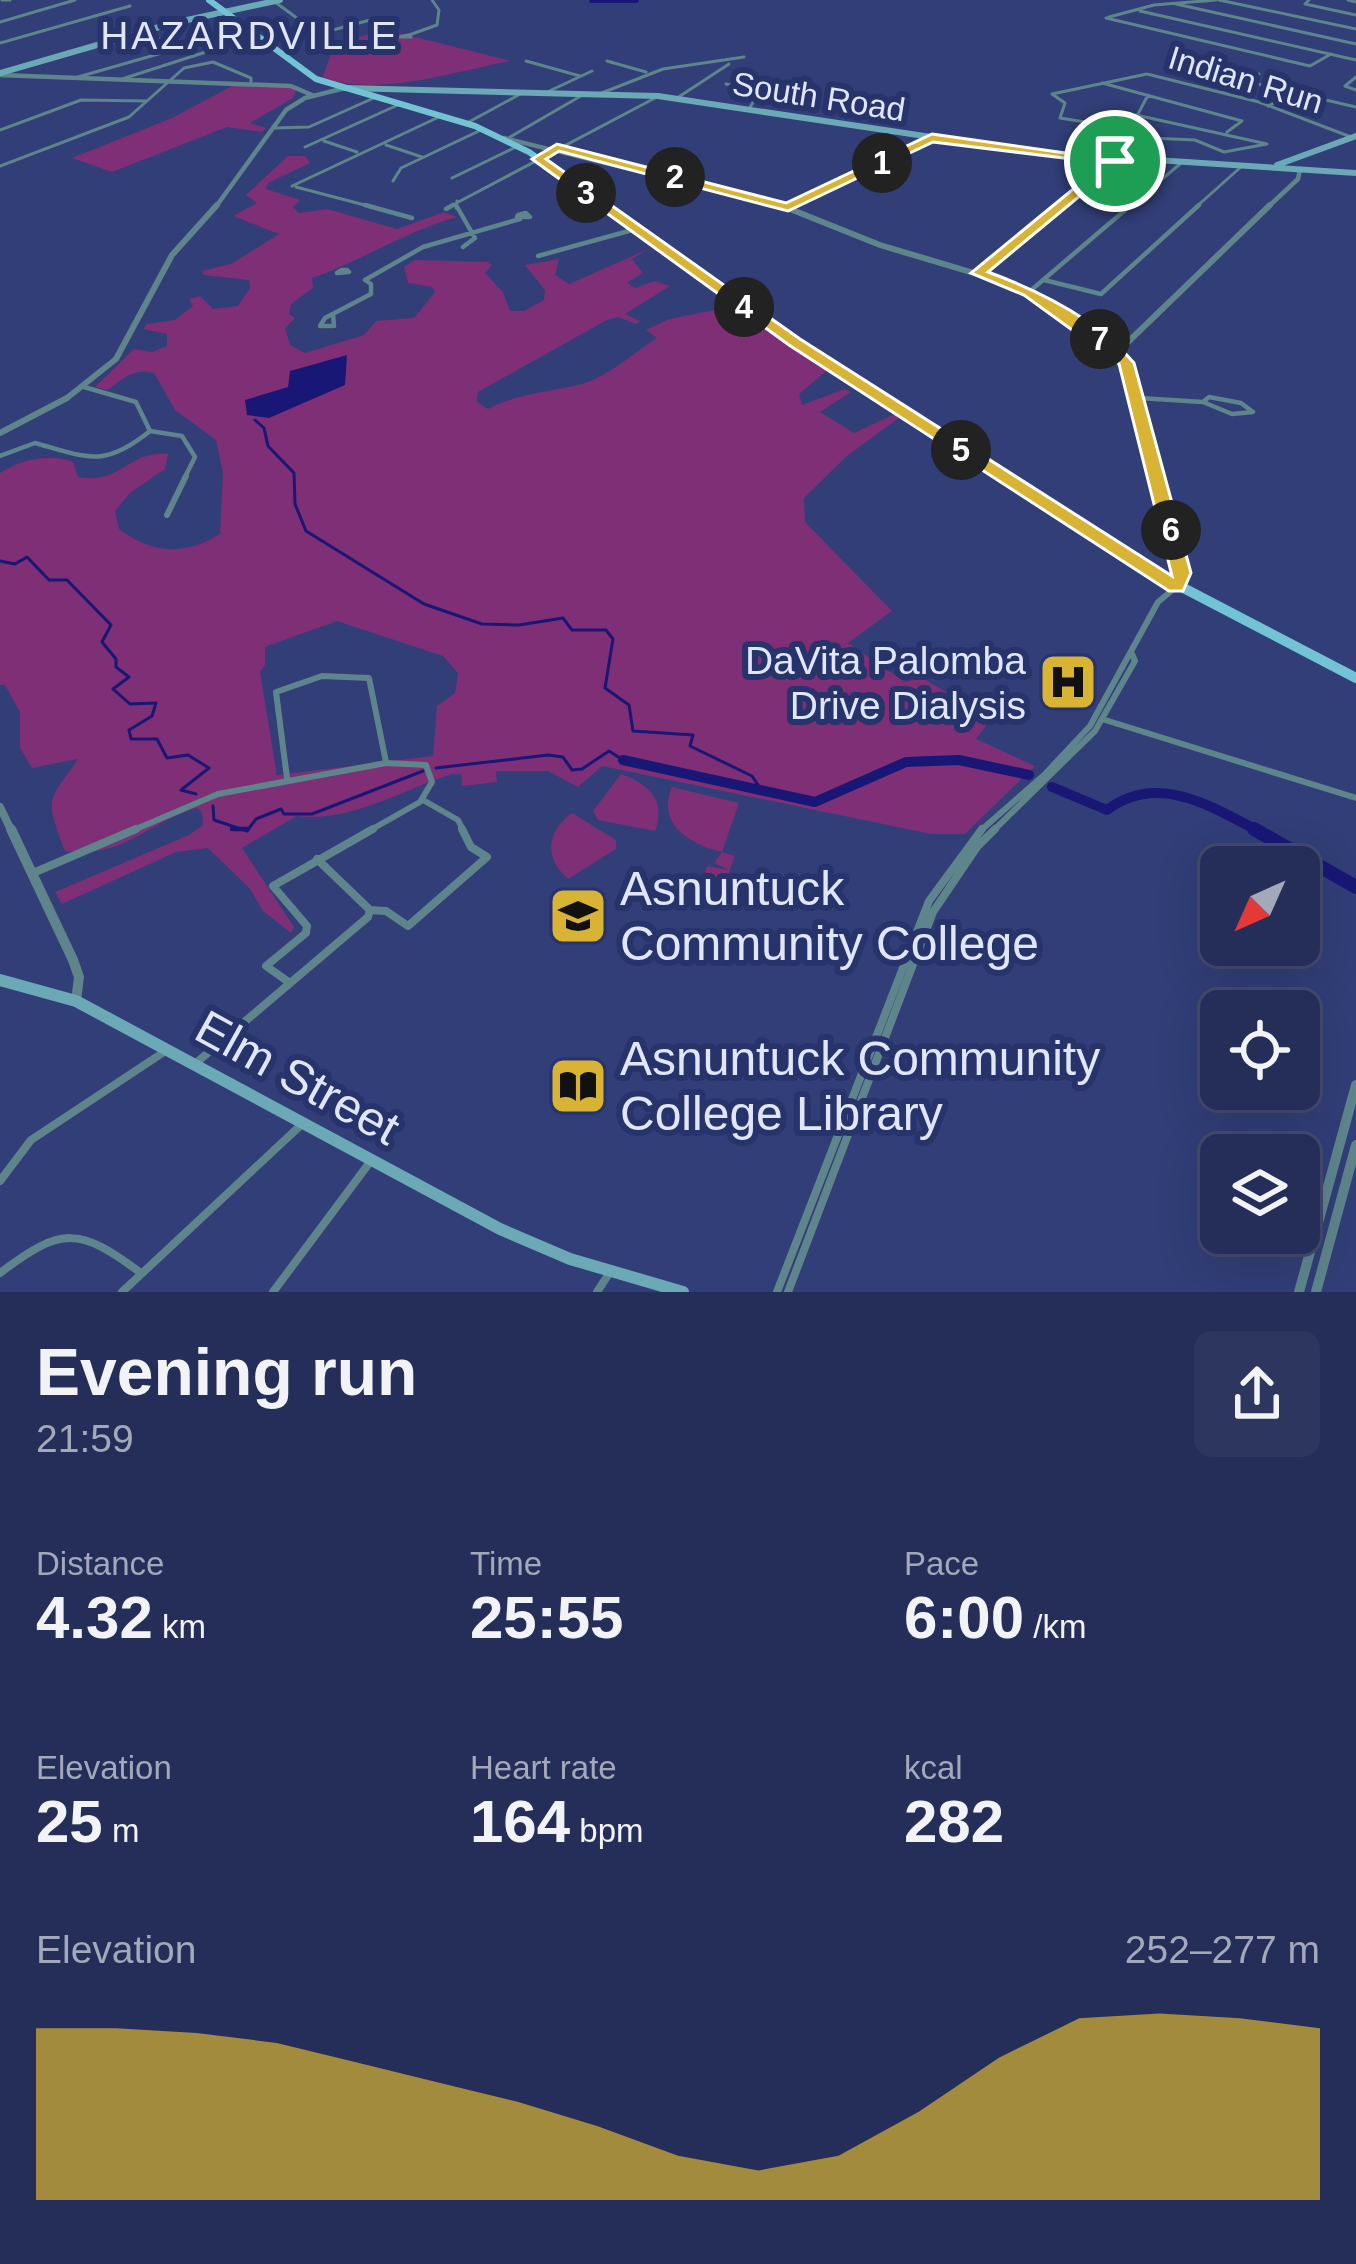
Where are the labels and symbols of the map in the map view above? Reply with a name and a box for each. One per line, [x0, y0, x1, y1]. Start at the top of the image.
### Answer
district label: HAZARDVILLE [100, 14, 400, 57]
street label: Indian Run [1164, 38, 1328, 121]
street label: South Road [730, 65, 908, 128]
pin [1064, 110, 1166, 212]
pin: 1 [852, 133, 912, 193]
pin: 2 [645, 147, 705, 207]
pin: 3 [556, 163, 616, 223]
pin: 4 [714, 277, 774, 337]
pin: 7 [1070, 309, 1130, 369]
pin: 5 [931, 420, 991, 480]
pin: 6 [1141, 500, 1201, 560]
place label: DaVita Palomba Drive Dialysis [745, 639, 1026, 727]
hospital icon: DaVita Palomba Drive Dialysis [1037, 651, 1099, 713]
north arrow [1200, 846, 1320, 966]
place label: Asnuntuck Community College [620, 862, 1039, 970]
school or university icon: Asnuntuck Community College [547, 885, 609, 947]
street label: Elm Street [187, 1000, 409, 1155]
place label: Asnuntuck Community College Library [620, 1032, 1100, 1140]
library icon: Asnuntuck Community College Library [547, 1055, 609, 1117]

